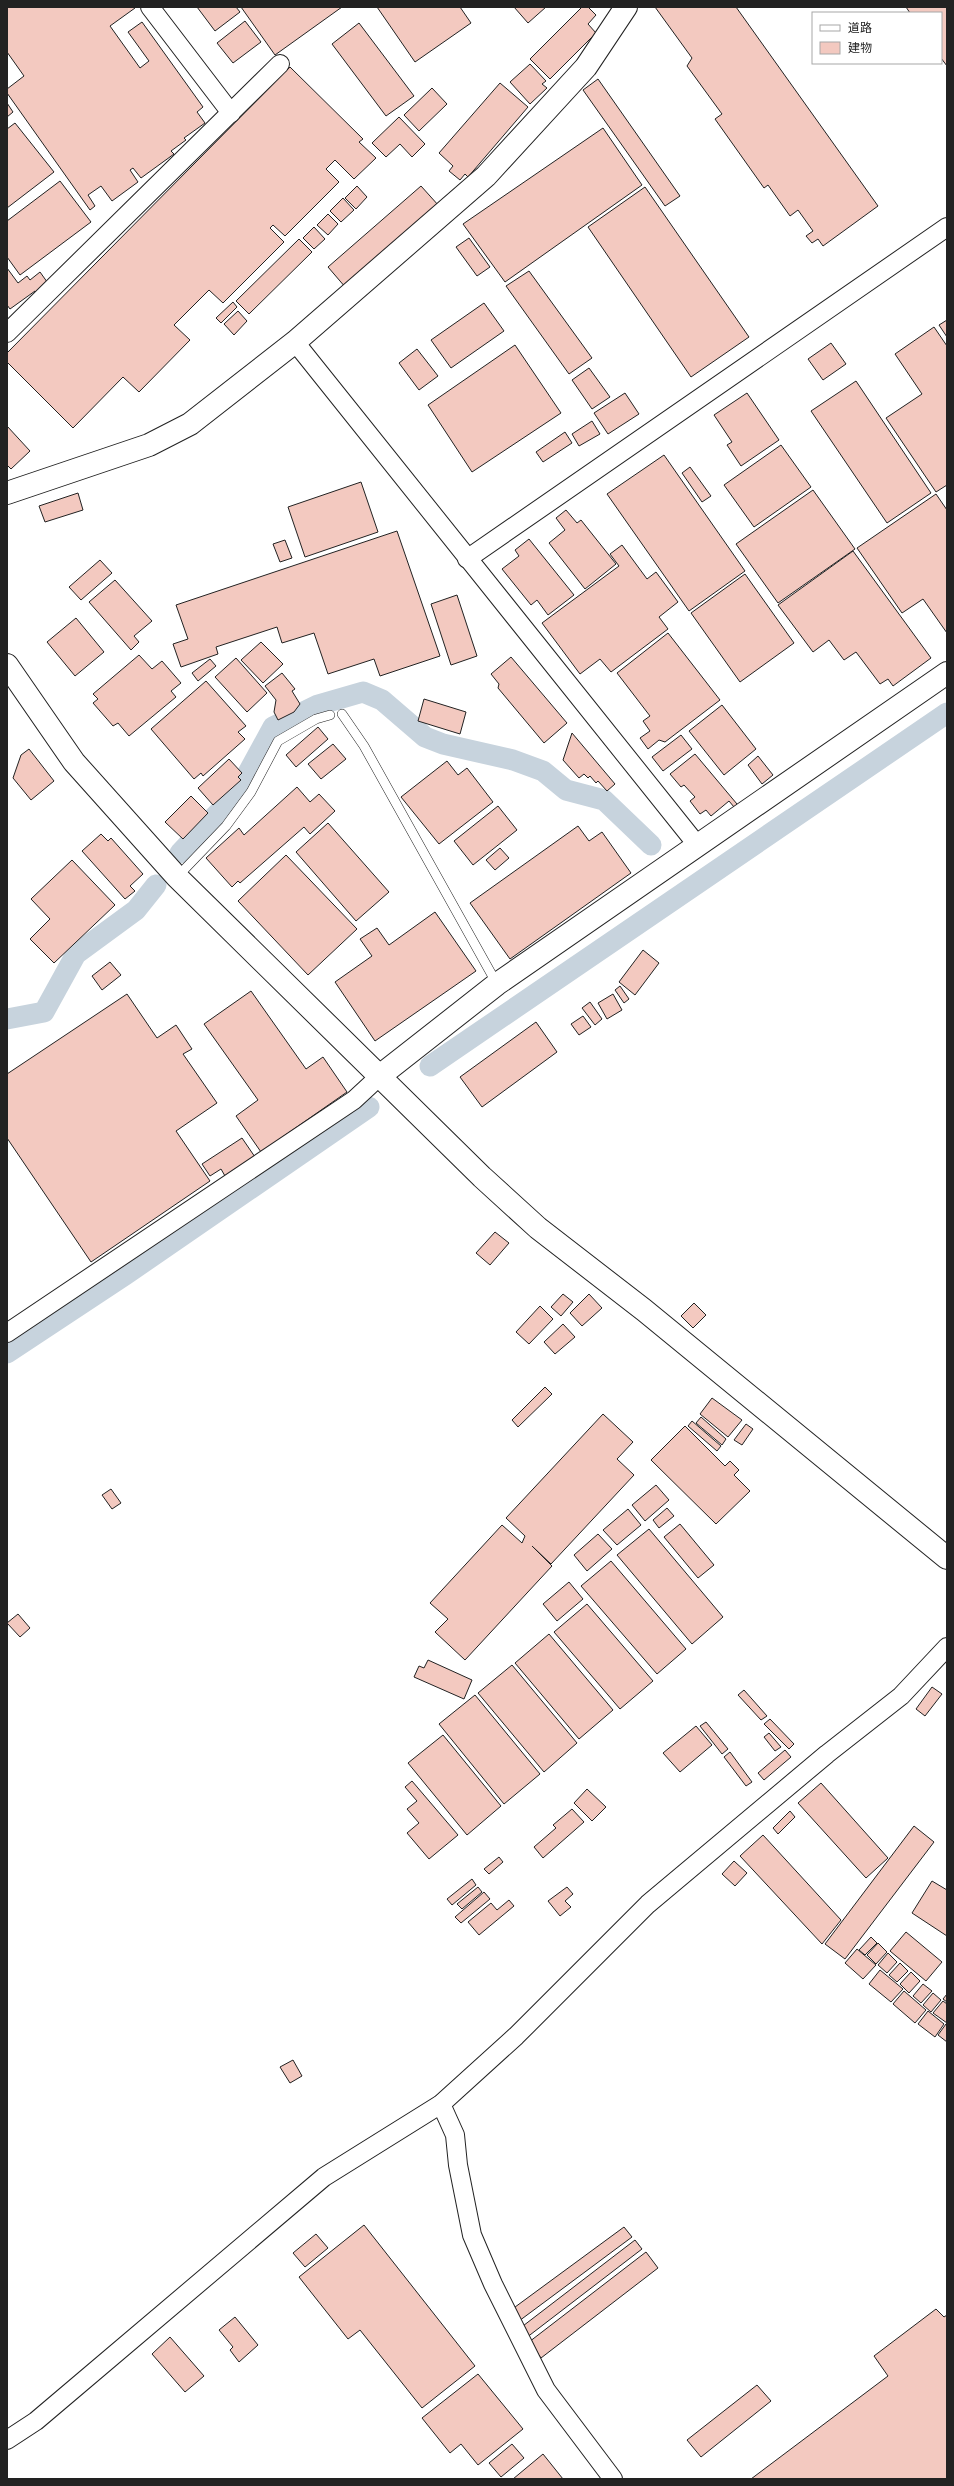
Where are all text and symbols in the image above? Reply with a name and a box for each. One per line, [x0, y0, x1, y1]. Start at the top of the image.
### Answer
legend [812, 12, 942, 64]
text: 道路 [848, 21, 872, 35]
text: 建物 [848, 41, 872, 55]

